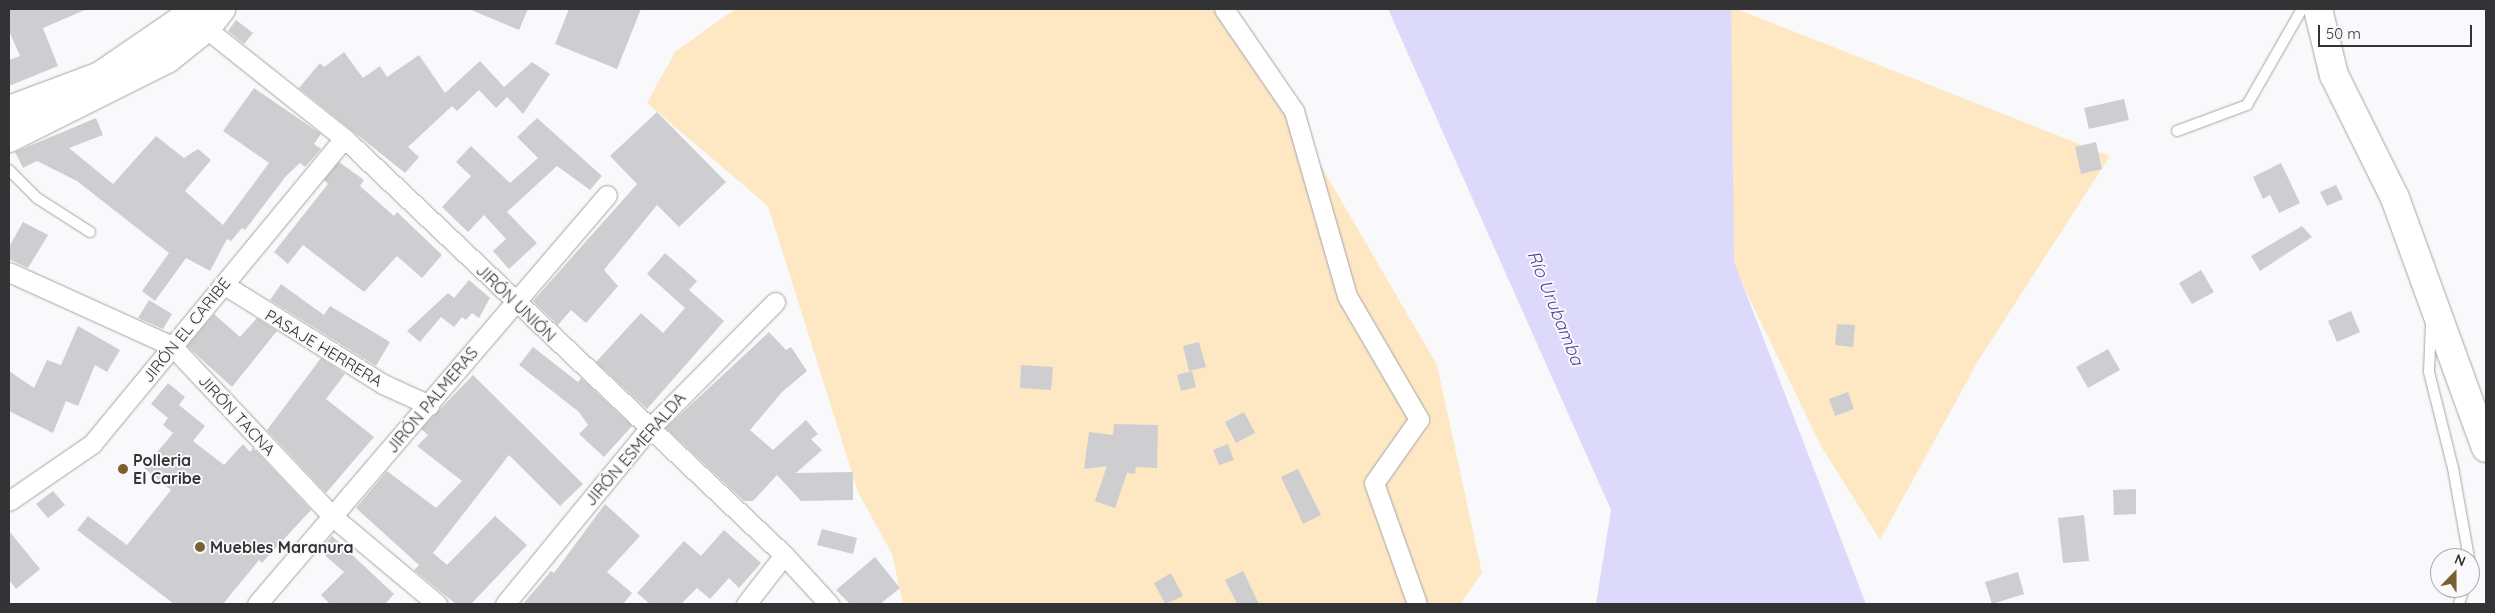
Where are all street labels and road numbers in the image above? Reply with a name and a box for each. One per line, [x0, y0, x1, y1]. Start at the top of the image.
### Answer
street label: JIRÓN UNIÓN [472, 260, 560, 346]
street label: JIRÓN EL CARIBE [138, 274, 234, 386]
street label: PASAJE HERRERA [262, 305, 386, 391]
street label: JIRÓN PALMERAS [382, 343, 482, 457]
street label: JIRÓN TACNA [195, 371, 279, 459]
street label: JIRÓN ESMERALDA [581, 388, 689, 510]

